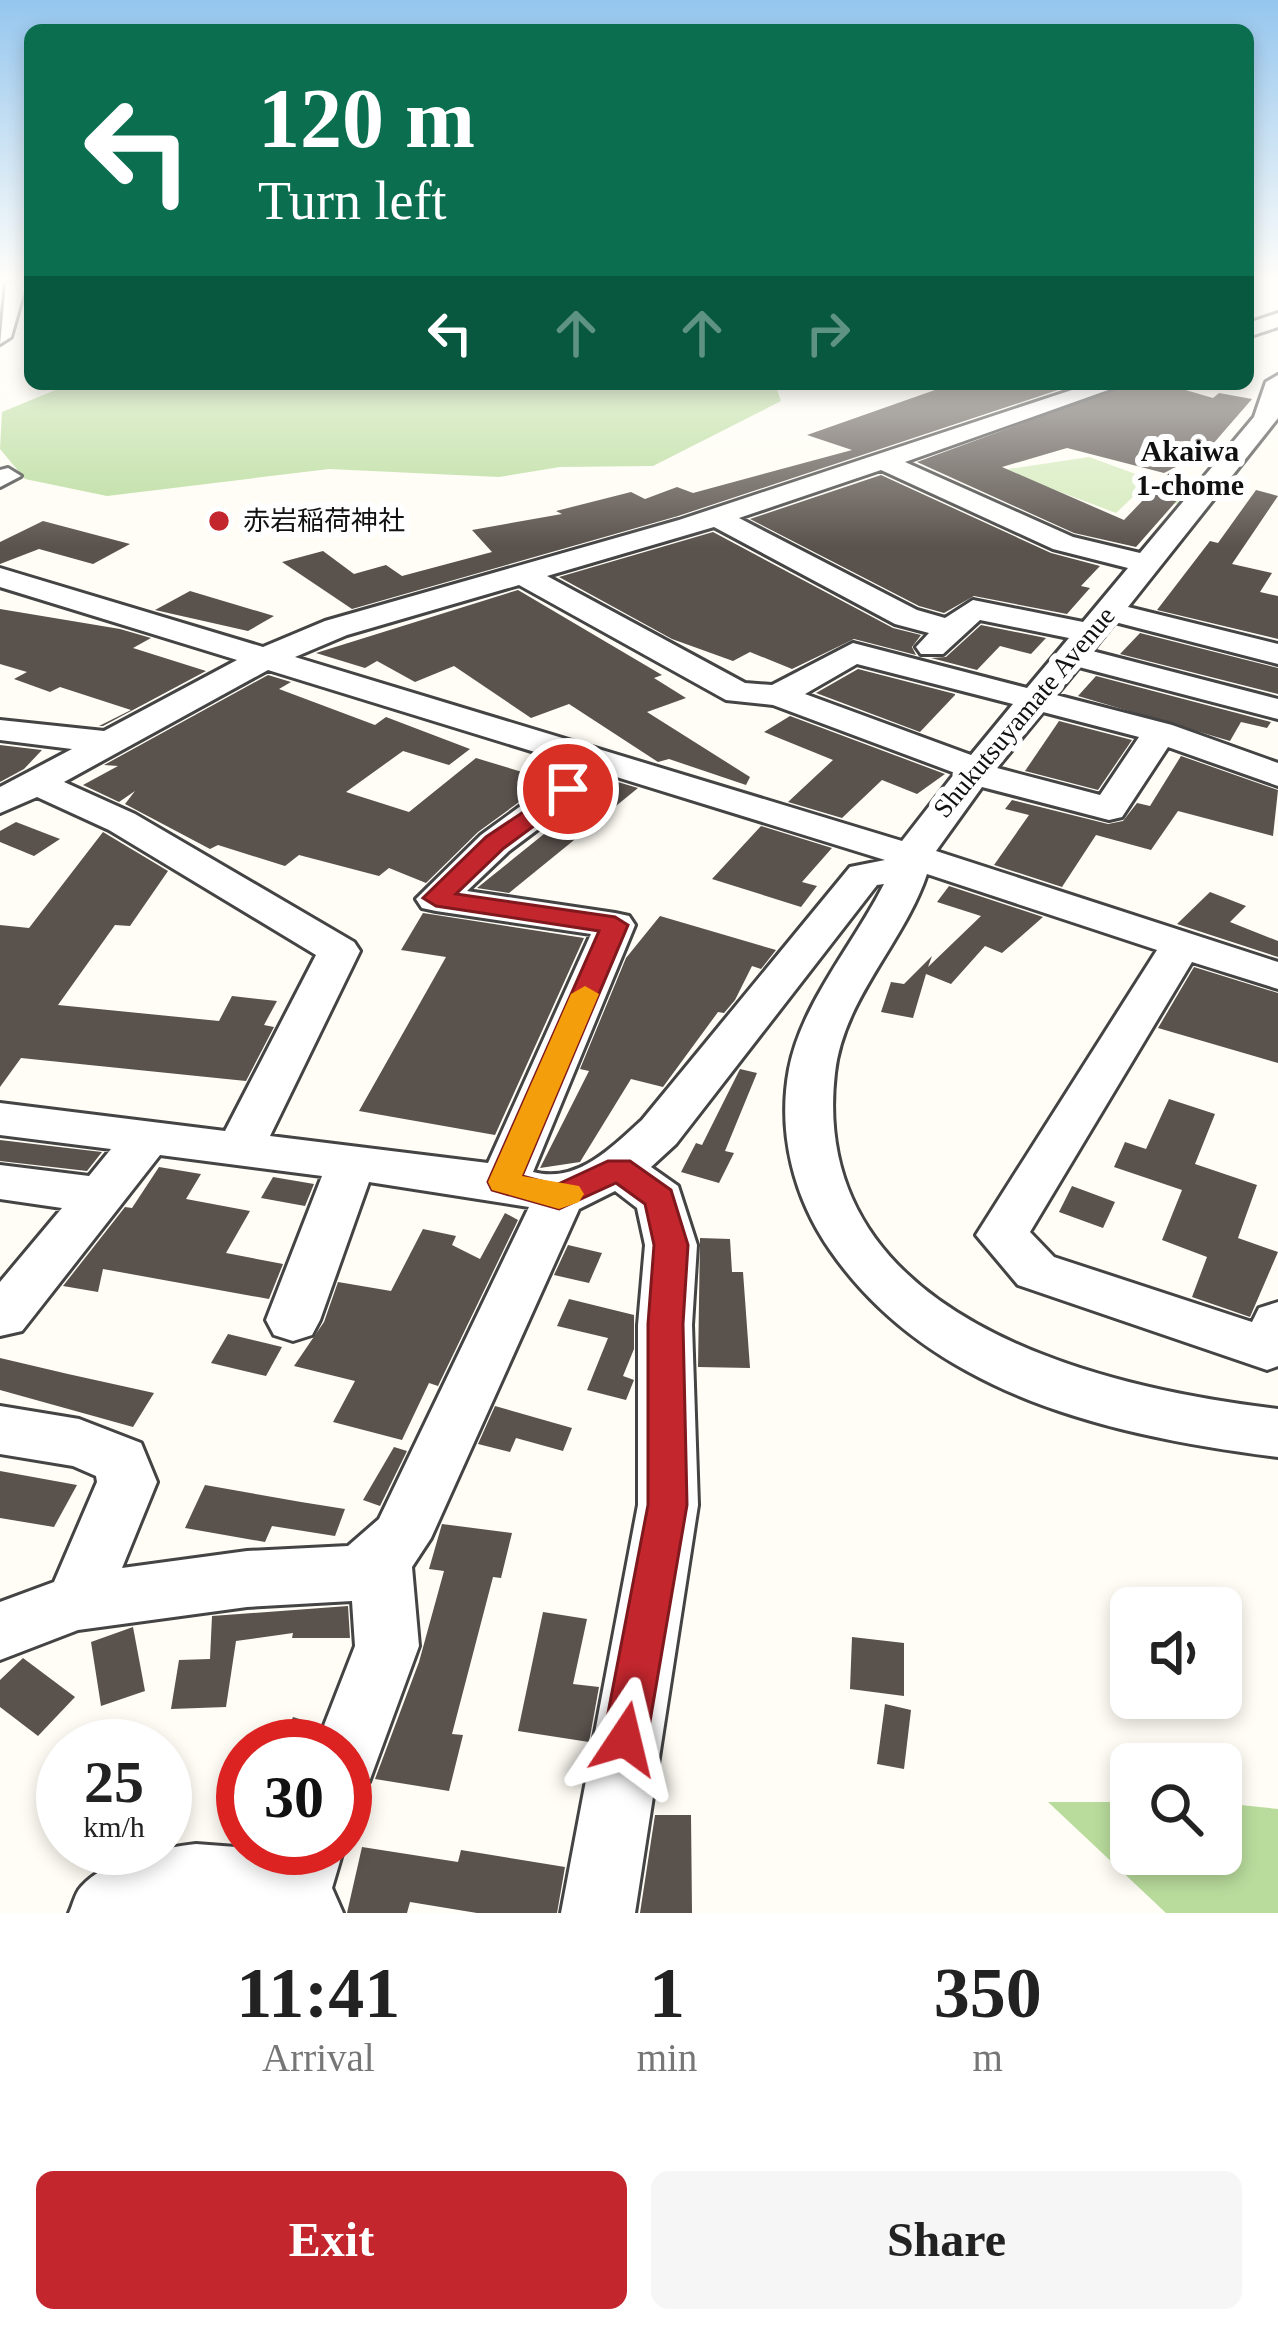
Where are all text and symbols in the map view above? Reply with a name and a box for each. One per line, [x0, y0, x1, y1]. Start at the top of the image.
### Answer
icon: left [60, 72, 216, 228]
text: 120 m [258, 72, 475, 165]
text: Turn left [258, 171, 447, 231]
icon: left [417, 300, 483, 366]
icon: ahead [543, 300, 609, 366]
icon: ahead [669, 300, 735, 366]
icon: right [795, 300, 861, 366]
district label: Akaiwa 1-chome [1136, 434, 1244, 501]
place label: 赤岩稲荷神社 [243, 506, 405, 536]
marker: 赤岩稲荷神社 [206, 508, 232, 534]
street label: Shukutsuyamate Avenue [927, 601, 1121, 823]
pin [517, 738, 619, 840]
icon: arrive [535, 756, 601, 822]
map controls [1110, 1587, 1242, 1875]
button: sound [1110, 1587, 1242, 1719]
position arrow [562, 1676, 688, 1802]
speed limit sign: 30 [216, 1719, 372, 1875]
button: search [1110, 1743, 1242, 1875]
text: 25 [84, 1749, 144, 1815]
text: km/h [83, 1810, 145, 1843]
text: 11:41 [236, 1953, 400, 2033]
text: 1 [649, 1953, 685, 2033]
text: 350 [934, 1953, 1042, 2033]
text: Arrival [262, 2036, 375, 2079]
text: min [637, 2036, 697, 2079]
text: m [973, 2036, 1003, 2079]
button: Exit [36, 2171, 627, 2309]
button: Share [651, 2171, 1242, 2309]

